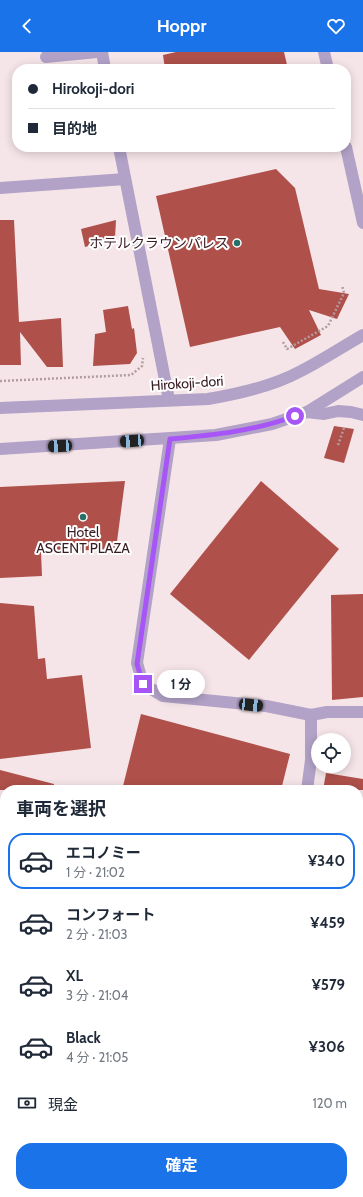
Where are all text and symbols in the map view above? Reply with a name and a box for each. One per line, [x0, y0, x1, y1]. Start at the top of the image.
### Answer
icon: back [16, 15, 38, 37]
text: Hoppr [157, 15, 206, 37]
icon: heart [325, 15, 347, 37]
text: Hirokoji-dori [52, 80, 134, 98]
text: 目的地 [52, 120, 97, 138]
place label: ホテルクラウンパレス [89, 234, 229, 252]
marker: ホテルクラウンパレス [232, 238, 242, 248]
street label: Hirokoji-dori [150, 371, 224, 395]
route start [286, 407, 304, 425]
car [120, 434, 144, 448]
car [48, 439, 72, 453]
marker: Hotel ASCENT PLAZA [78, 512, 88, 522]
place label: Hotel ASCENT PLAZA [36, 523, 130, 557]
callout: 1 分 [157, 670, 205, 698]
route end [134, 675, 152, 693]
text: 1 分 [171, 676, 191, 692]
car [238, 698, 264, 712]
map controls [311, 733, 351, 773]
button: locate [311, 733, 351, 773]
text: 車両を選択 [16, 798, 106, 820]
icon: car [18, 843, 54, 879]
text: エコノミー [66, 844, 141, 862]
text: ¥340 [308, 852, 345, 870]
text: 1 分 · 21:02 [66, 864, 125, 880]
icon: car [18, 905, 54, 941]
text: コンフォート [66, 906, 156, 924]
text: ¥459 [310, 914, 345, 932]
text: 2 分 · 21:03 [66, 926, 128, 942]
icon: car [18, 967, 54, 1003]
text: XL [66, 967, 83, 985]
text: ¥579 [312, 976, 345, 994]
text: 3 分 · 21:04 [66, 987, 128, 1003]
icon: car [18, 1029, 54, 1065]
text: Black [66, 1029, 101, 1047]
text: ¥306 [309, 1038, 345, 1056]
text: 4 分 · 21:05 [66, 1049, 128, 1065]
icon: cash [16, 1092, 38, 1114]
text: 120 m [313, 1095, 347, 1111]
text: 現金 [48, 1096, 78, 1114]
button: 確定 [16, 1143, 347, 1189]

